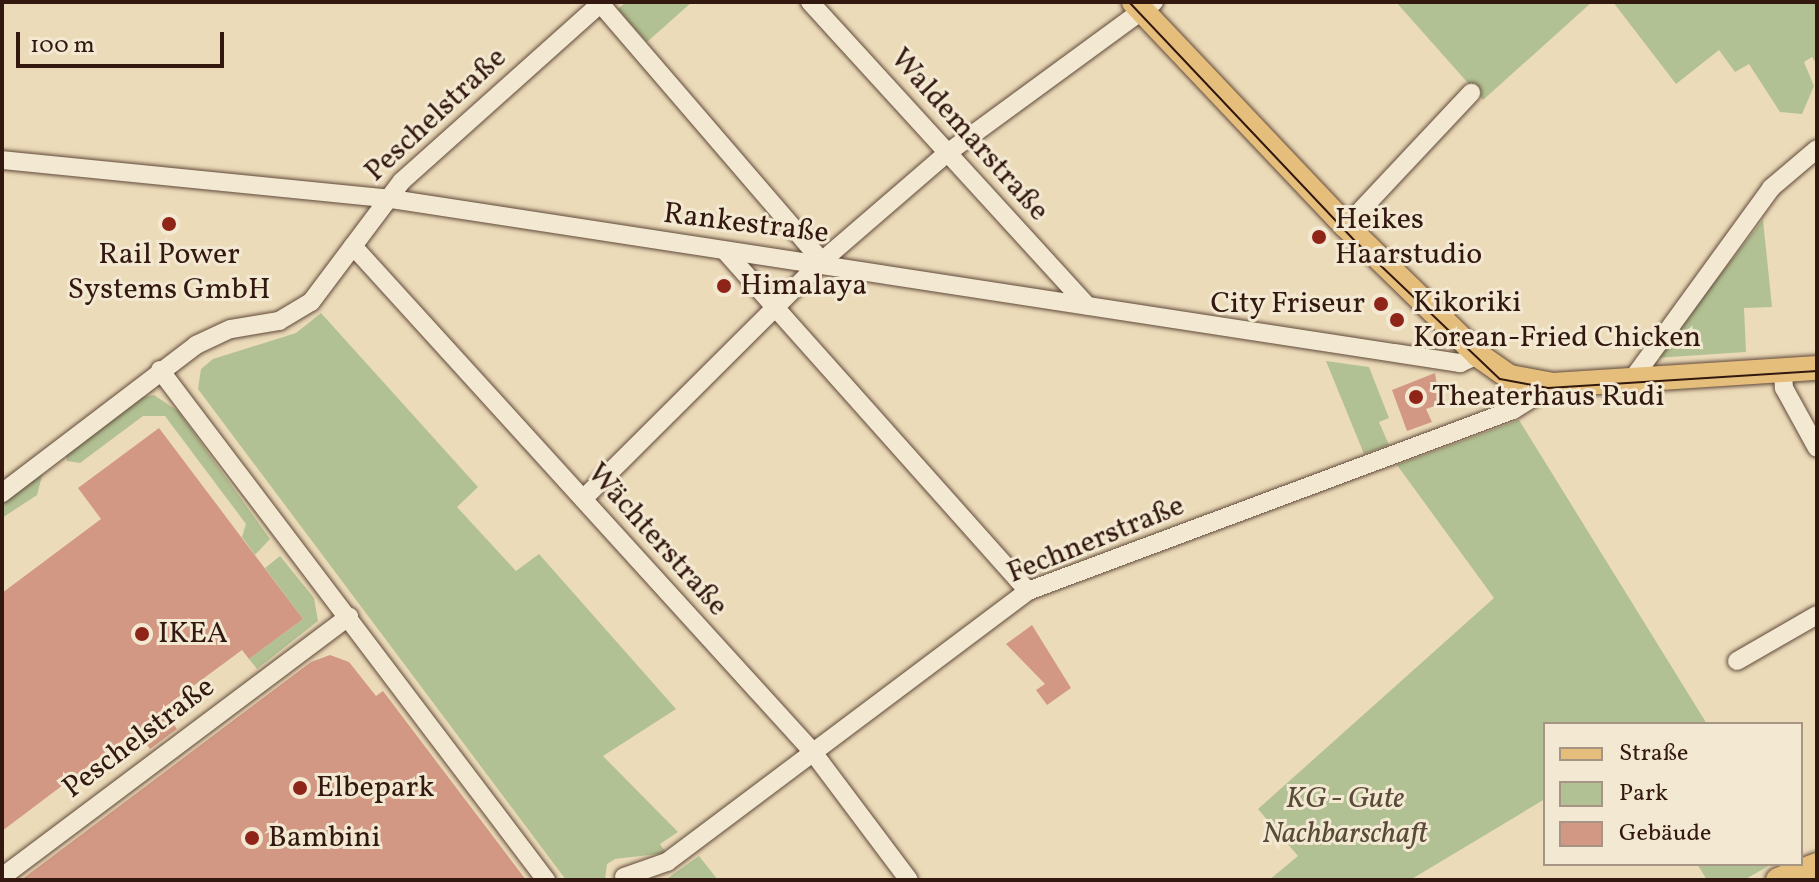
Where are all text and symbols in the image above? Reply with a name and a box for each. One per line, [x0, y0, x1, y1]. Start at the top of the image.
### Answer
scale bar [20, 16, 228, 66]
text: 100 m [30, 29, 95, 63]
street label: Peschelstraße [358, 40, 514, 190]
street label: Waldemarstraße [882, 41, 1056, 229]
street label: Rankestraße [661, 196, 831, 252]
place label: Heikes Haarstudio [1335, 202, 1482, 272]
marker: Rail Power Systems GmbH [160, 215, 178, 233]
marker: Heikes Haarstudio [1310, 228, 1328, 246]
place label: Rail Power Systems GmbH [68, 237, 270, 308]
place label: Himalaya [740, 268, 867, 304]
marker: Himalaya [715, 277, 733, 295]
place label: Kikoriki Korean-Fried Chicken [1413, 285, 1701, 356]
place label: City Friseur [1210, 286, 1365, 322]
marker: City Friseur [1372, 295, 1390, 313]
marker: Kikoriki Korean-Fried Chicken [1388, 311, 1406, 329]
place label: Theaterhaus Rudi [1432, 379, 1665, 415]
marker: Theaterhaus Rudi [1407, 388, 1425, 406]
street label: Wächterstraße [579, 456, 735, 624]
street label: Fechnerstraße [1002, 488, 1190, 592]
place label: IKEA [158, 616, 228, 652]
marker: IKEA [133, 625, 151, 643]
street label: Peschelstraße [56, 669, 222, 807]
legend [1543, 722, 1803, 866]
text: Straße [1619, 737, 1688, 771]
place label: Elbepark [316, 770, 435, 806]
text: Park [1619, 777, 1668, 811]
marker: Elbepark [291, 779, 309, 797]
park label: KG - Gute Nachbarschaft [1262, 781, 1428, 852]
text: Gebäude [1619, 817, 1711, 851]
place label: Bambini [268, 820, 381, 856]
marker: Bambini [243, 829, 261, 847]

